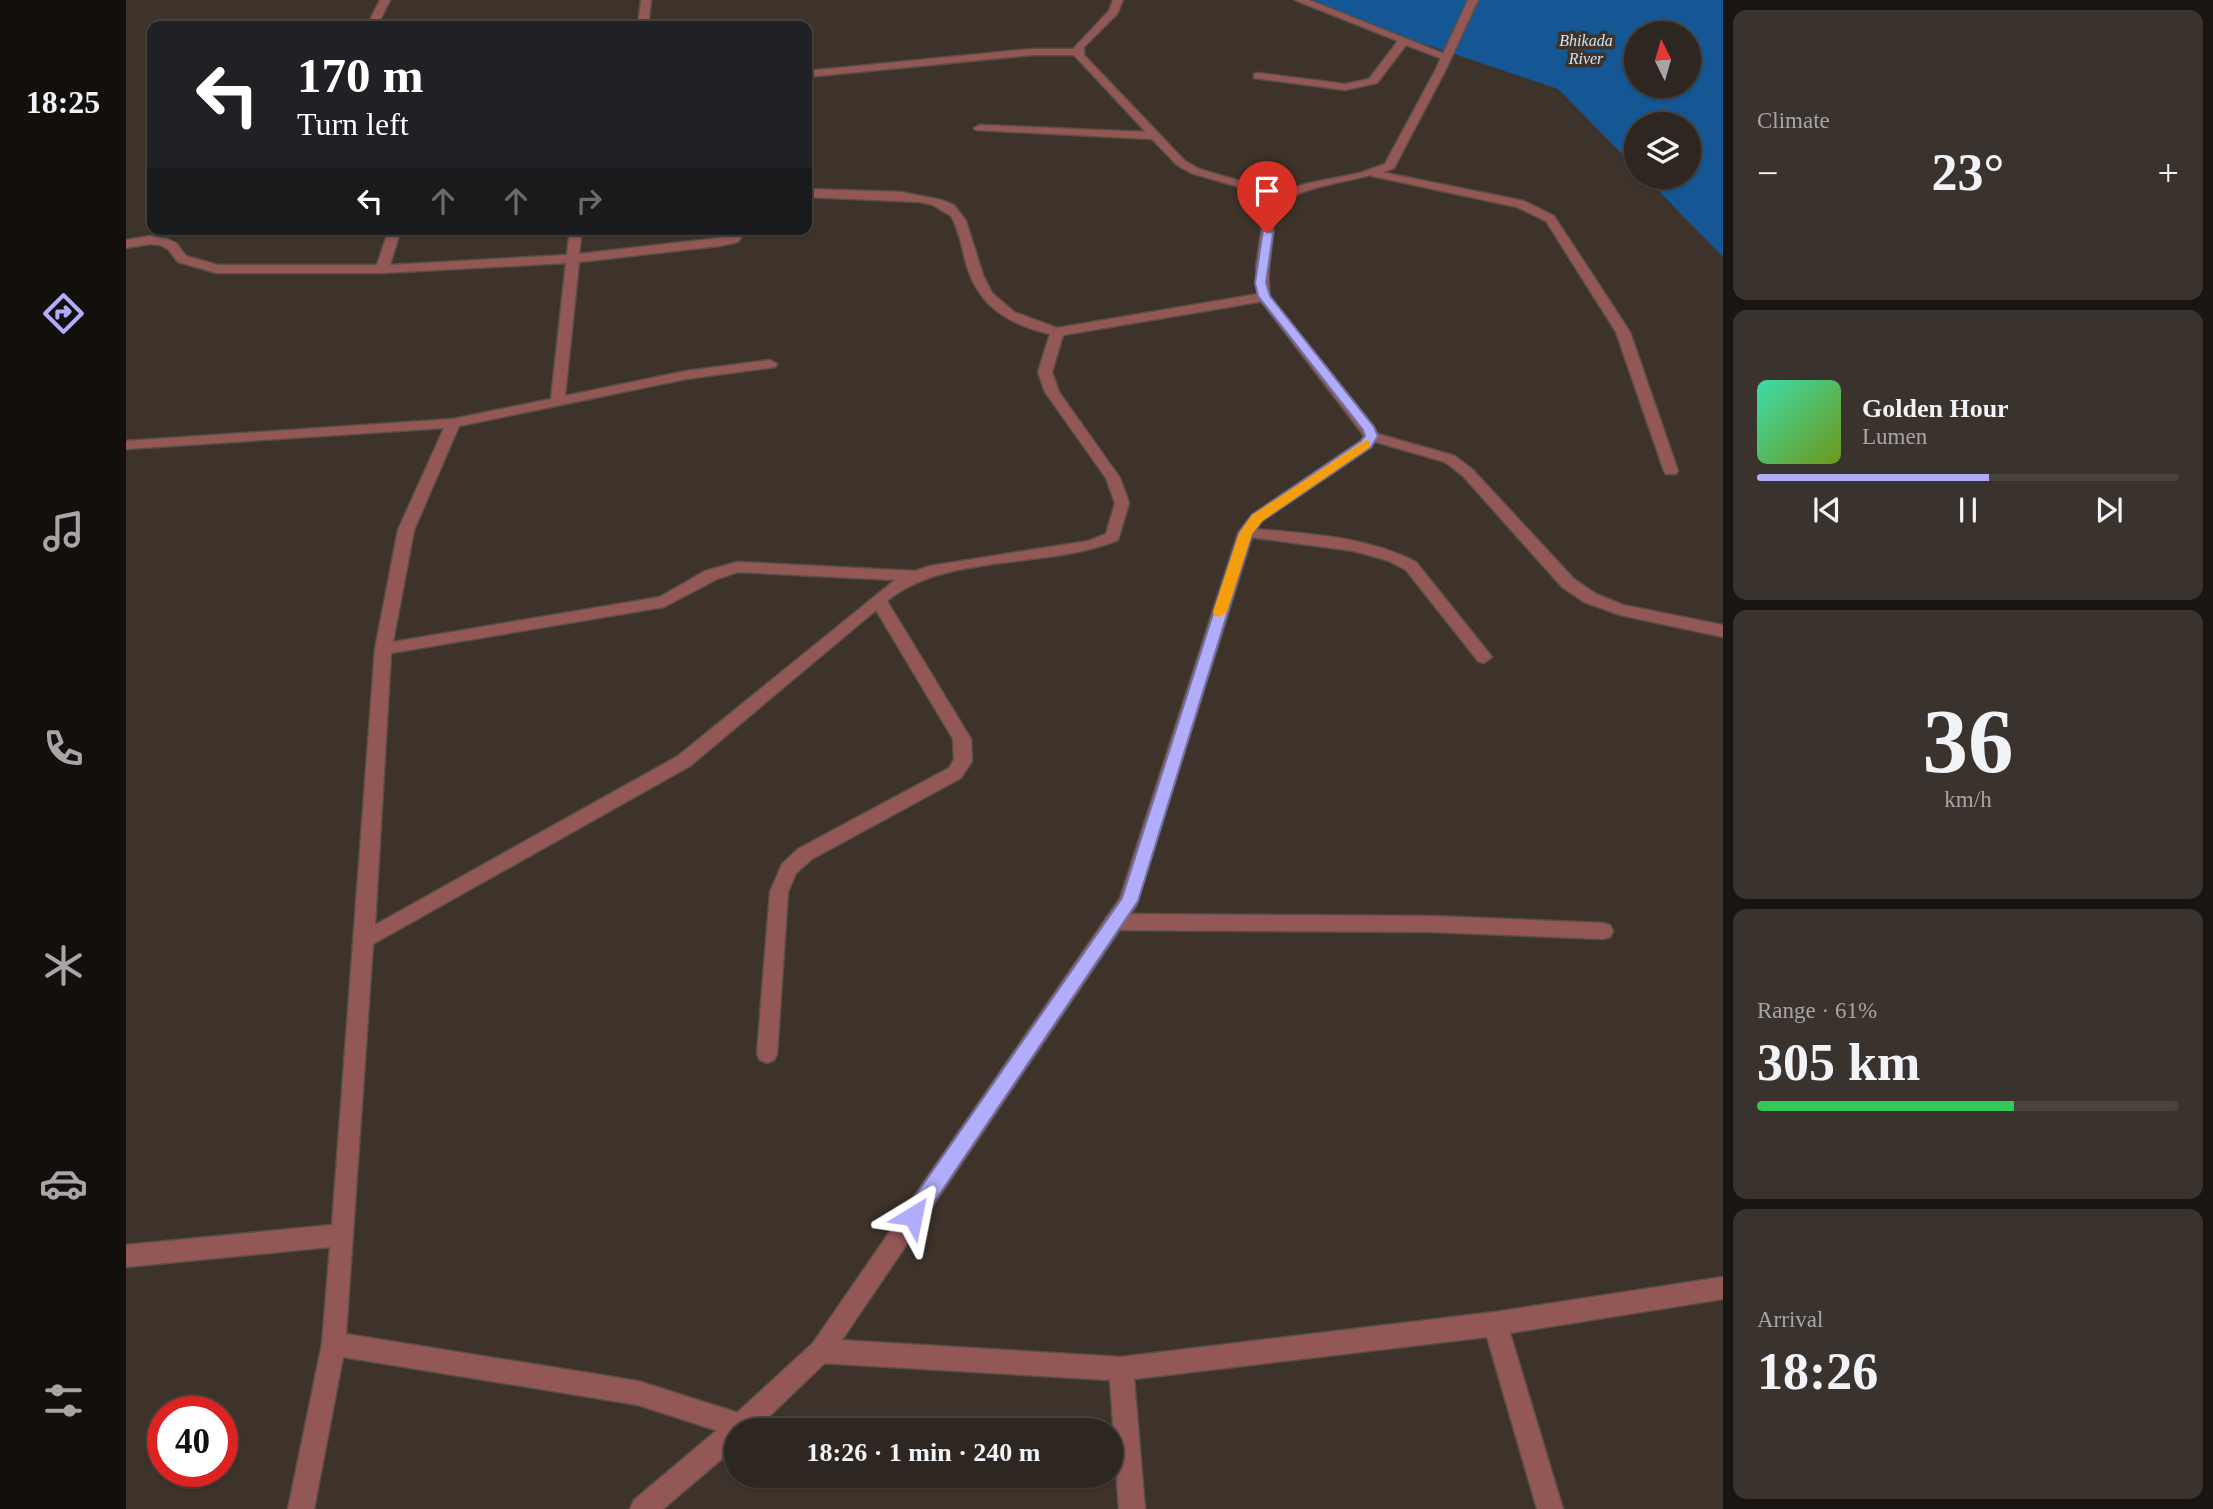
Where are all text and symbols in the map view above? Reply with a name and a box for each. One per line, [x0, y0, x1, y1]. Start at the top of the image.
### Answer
north arrow [1624, 21, 1701, 98]
map controls [1624, 21, 1701, 189]
water label: Bhikada River [1559, 32, 1613, 67]
text: 170 m [297, 48, 424, 103]
icon: left [182, 49, 273, 140]
text: 18:25 [26, 84, 100, 120]
text: Turn left [297, 106, 409, 142]
text: Climate [1757, 108, 1830, 133]
button: layers [1624, 112, 1701, 189]
text: 23° [1932, 144, 2004, 201]
text: − [1757, 152, 1778, 194]
text: + [2158, 152, 2179, 194]
pin [1237, 161, 1297, 233]
icon: arrive [1248, 172, 1286, 210]
icon: left [351, 182, 389, 220]
icon: ahead [424, 182, 462, 220]
icon: ahead [497, 182, 535, 220]
icon: right [570, 182, 608, 220]
icon: directions [39, 289, 88, 338]
text: Golden Hour [1862, 394, 2009, 423]
text: Lumen [1862, 424, 1927, 449]
icon: previous [1808, 491, 1846, 529]
icon: pause [1949, 491, 1987, 529]
icon: next [2090, 491, 2128, 529]
icon: music [39, 507, 88, 556]
text: 36 [1923, 691, 2014, 792]
icon: phone [39, 724, 88, 773]
text: km/h [1944, 787, 1992, 812]
icon: climate [39, 941, 88, 990]
text: Range · 61% [1757, 998, 1877, 1023]
text: 305 km [1757, 1034, 1920, 1091]
icon: car [39, 1159, 88, 1208]
position arrow [876, 1179, 950, 1253]
text: Arrival [1757, 1307, 1823, 1332]
text: 18:26 [1757, 1343, 1878, 1400]
icon: filters [39, 1376, 88, 1425]
speed limit sign: 40 [147, 1396, 238, 1487]
text: 18:26 · 1 min · 240 m [807, 1438, 1041, 1467]

